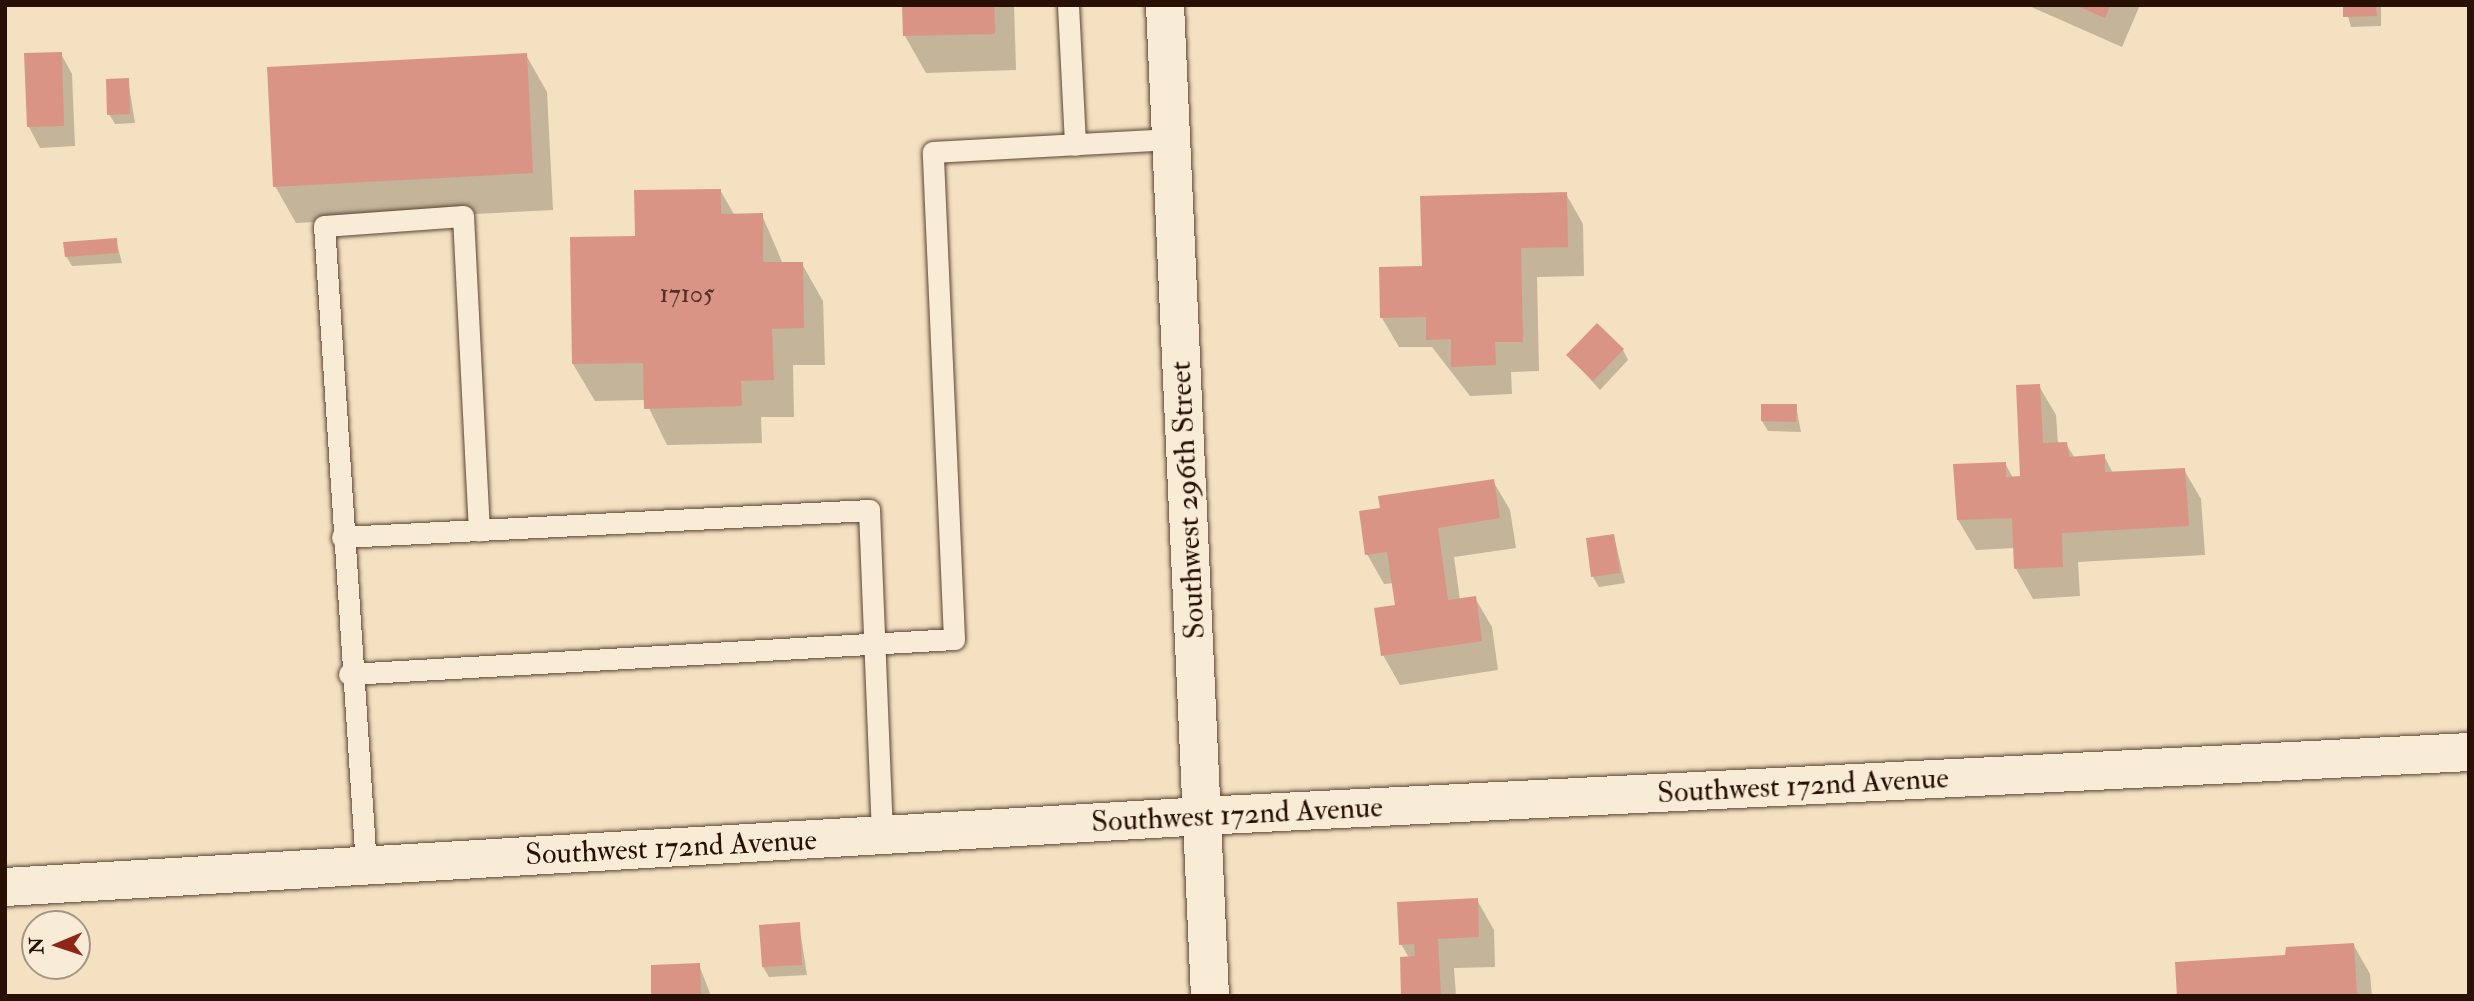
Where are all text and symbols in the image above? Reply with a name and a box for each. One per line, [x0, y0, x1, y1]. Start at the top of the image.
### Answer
house number: 17105 [659, 279, 715, 311]
street label: Southwest 296th Street [1163, 360, 1213, 640]
street label: Southwest 172nd Avenue [1656, 760, 1950, 812]
street label: Southwest 172nd Avenue [1090, 789, 1384, 841]
street label: Southwest 172nd Avenue [524, 822, 818, 874]
north arrow [21, 910, 91, 980]
text: N [25, 937, 49, 955]

